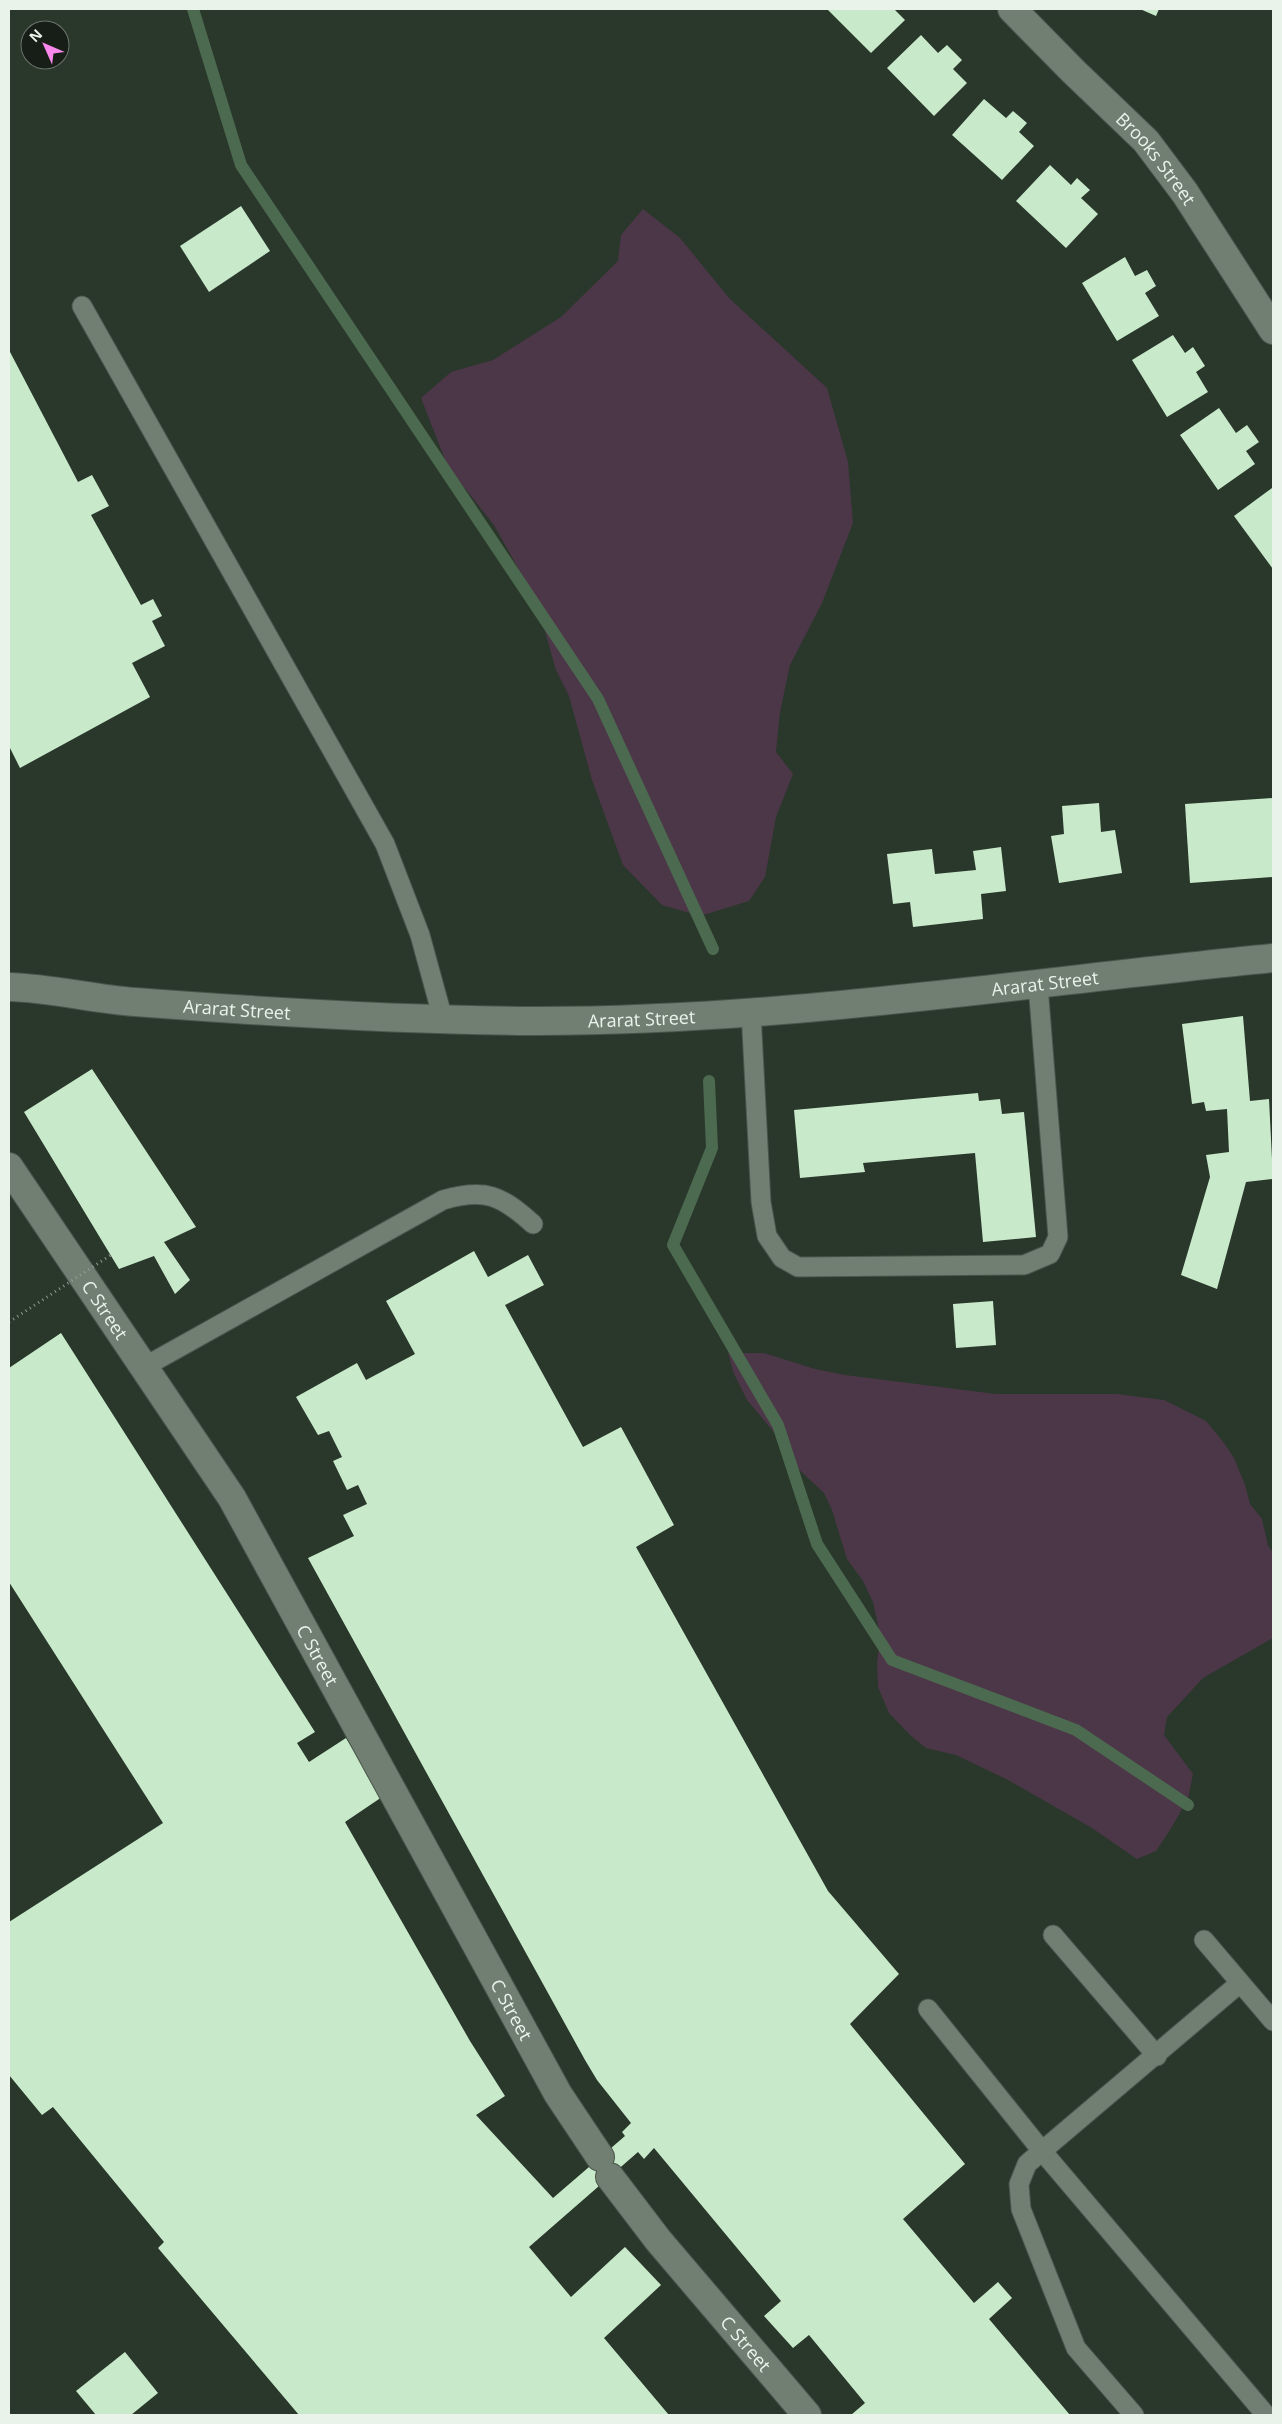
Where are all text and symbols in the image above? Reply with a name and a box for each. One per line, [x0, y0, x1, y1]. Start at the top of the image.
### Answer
north arrow [20, 20, 70, 70]
text: N [25, 25, 46, 46]
street label: Brooks Street [1111, 107, 1201, 209]
street label: Ararat Street [990, 965, 1100, 1001]
street label: Ararat Street [182, 994, 291, 1025]
street label: Ararat Street [587, 1004, 696, 1033]
street label: C Street [77, 1275, 134, 1344]
street label: C Street [291, 1620, 344, 1690]
street label: C Street [485, 1975, 538, 2044]
street label: C Street [715, 2310, 777, 2376]

